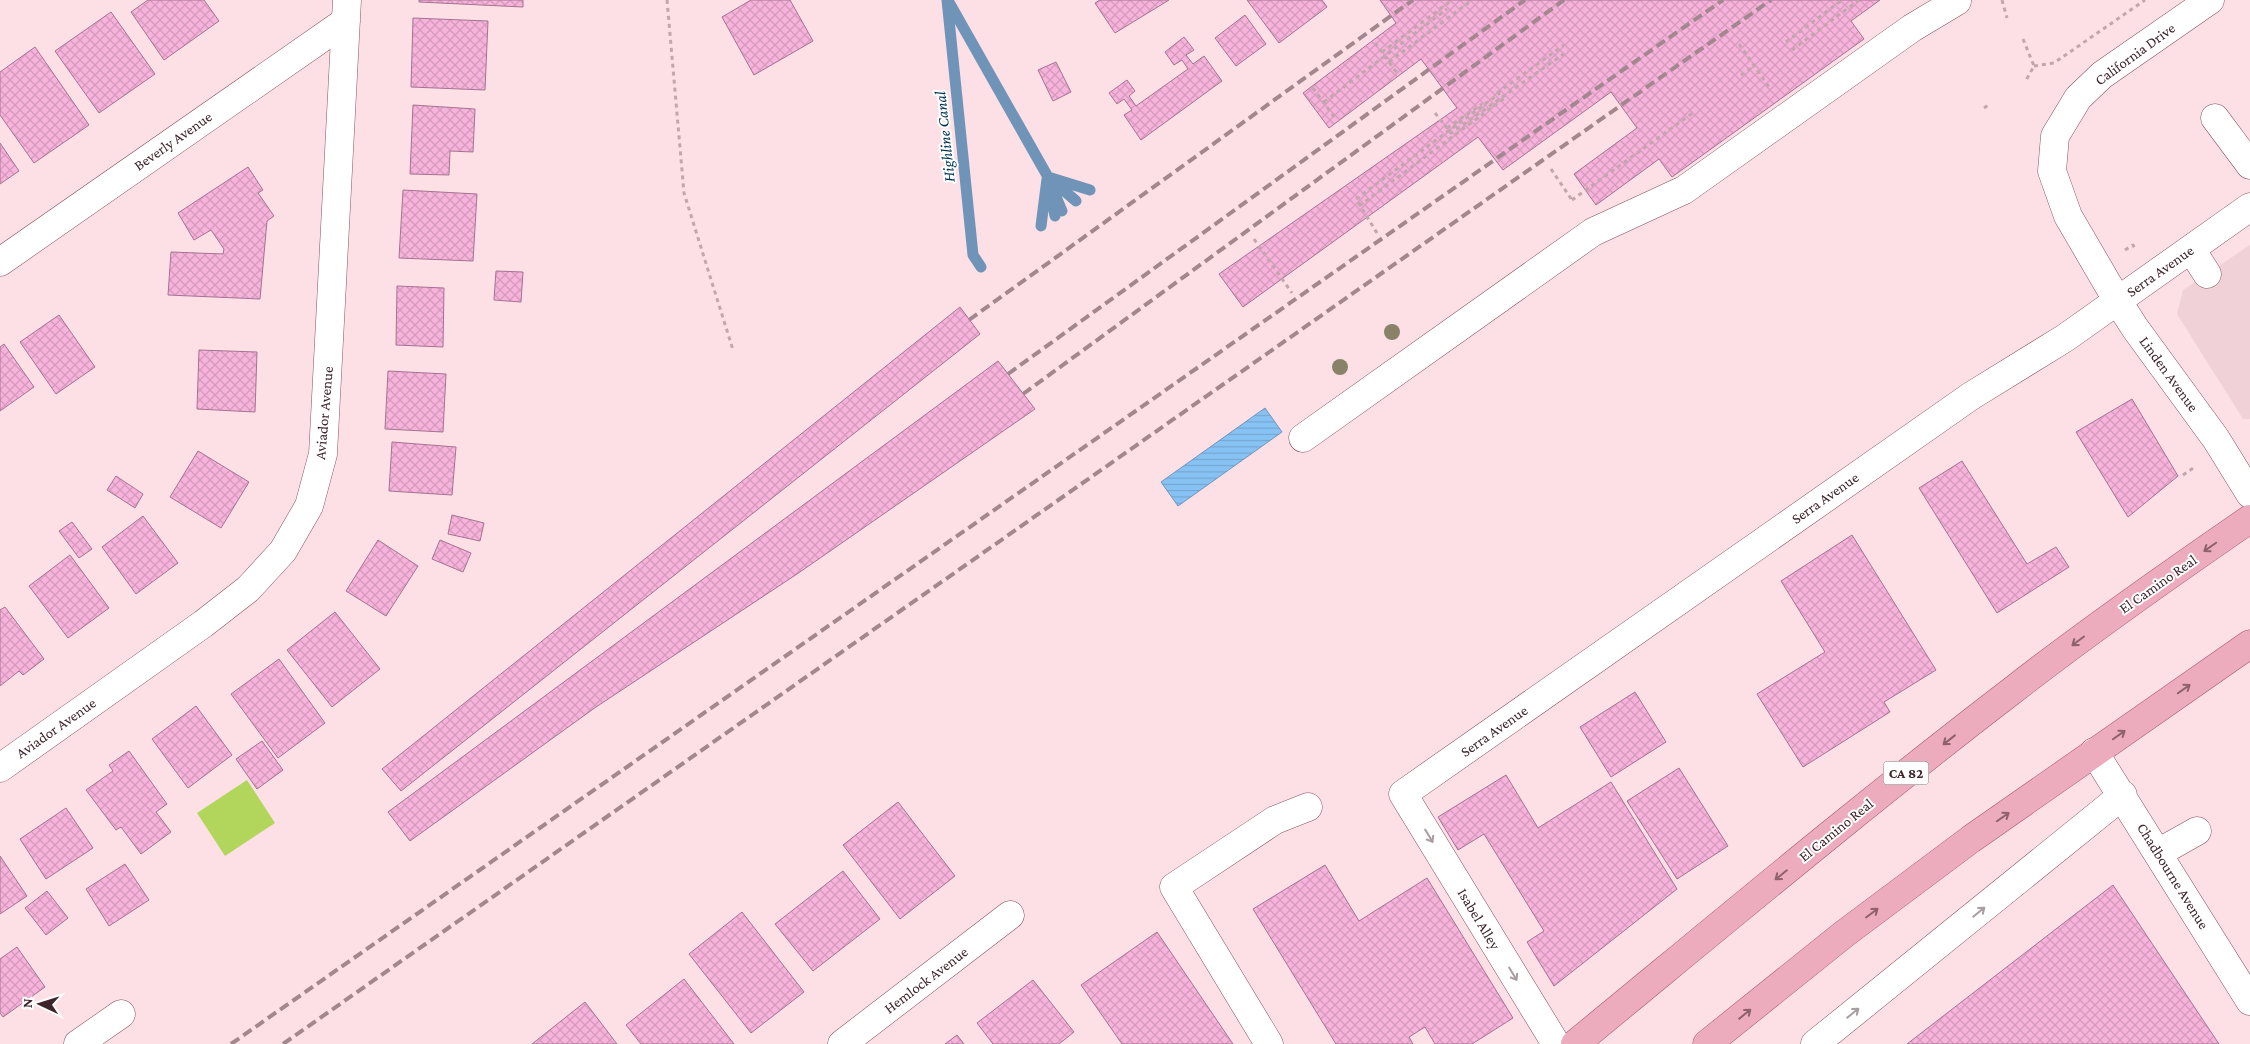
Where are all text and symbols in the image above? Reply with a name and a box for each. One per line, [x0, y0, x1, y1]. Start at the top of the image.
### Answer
street label: California Drive [2092, 19, 2178, 88]
water label: Highline Canal [931, 89, 959, 183]
street label: Beverly Avenue [131, 108, 216, 175]
street label: Serra Avenue [2123, 242, 2197, 300]
street label: Linden Avenue [2136, 333, 2202, 415]
street label: Aviador Avenue [312, 365, 336, 460]
street label: Serra Avenue [1788, 469, 1862, 527]
one-way arrow [2203, 542, 2217, 552]
street label: El Camino Real [2116, 551, 2200, 617]
one-way arrow [2072, 636, 2085, 647]
one-way arrow [2177, 684, 2191, 694]
street label: Aviador Avenue [13, 694, 99, 761]
street label: Serra Avenue [1457, 702, 1531, 760]
one-way arrow [2112, 729, 2126, 739]
one-way arrow [1942, 734, 1955, 745]
road number: CA 82 [1884, 761, 1928, 784]
street label: El Camino Real [1796, 795, 1876, 865]
one-way arrow [1996, 811, 2009, 822]
street label: Chadbourne Avenue [2134, 820, 2212, 932]
one-way arrow [1424, 828, 1434, 842]
one-way arrow [1775, 870, 1788, 881]
street label: Isabel Alley [1454, 886, 1503, 953]
one-way arrow [1972, 906, 1985, 917]
one-way arrow [1865, 908, 1879, 918]
street label: Hemlock Avenue [881, 943, 971, 1017]
one-way arrow [1509, 967, 1519, 981]
north arrow [15, 979, 65, 1029]
text: N [19, 997, 35, 1008]
one-way arrow [1738, 1008, 1751, 1019]
one-way arrow [1846, 1008, 1859, 1019]

